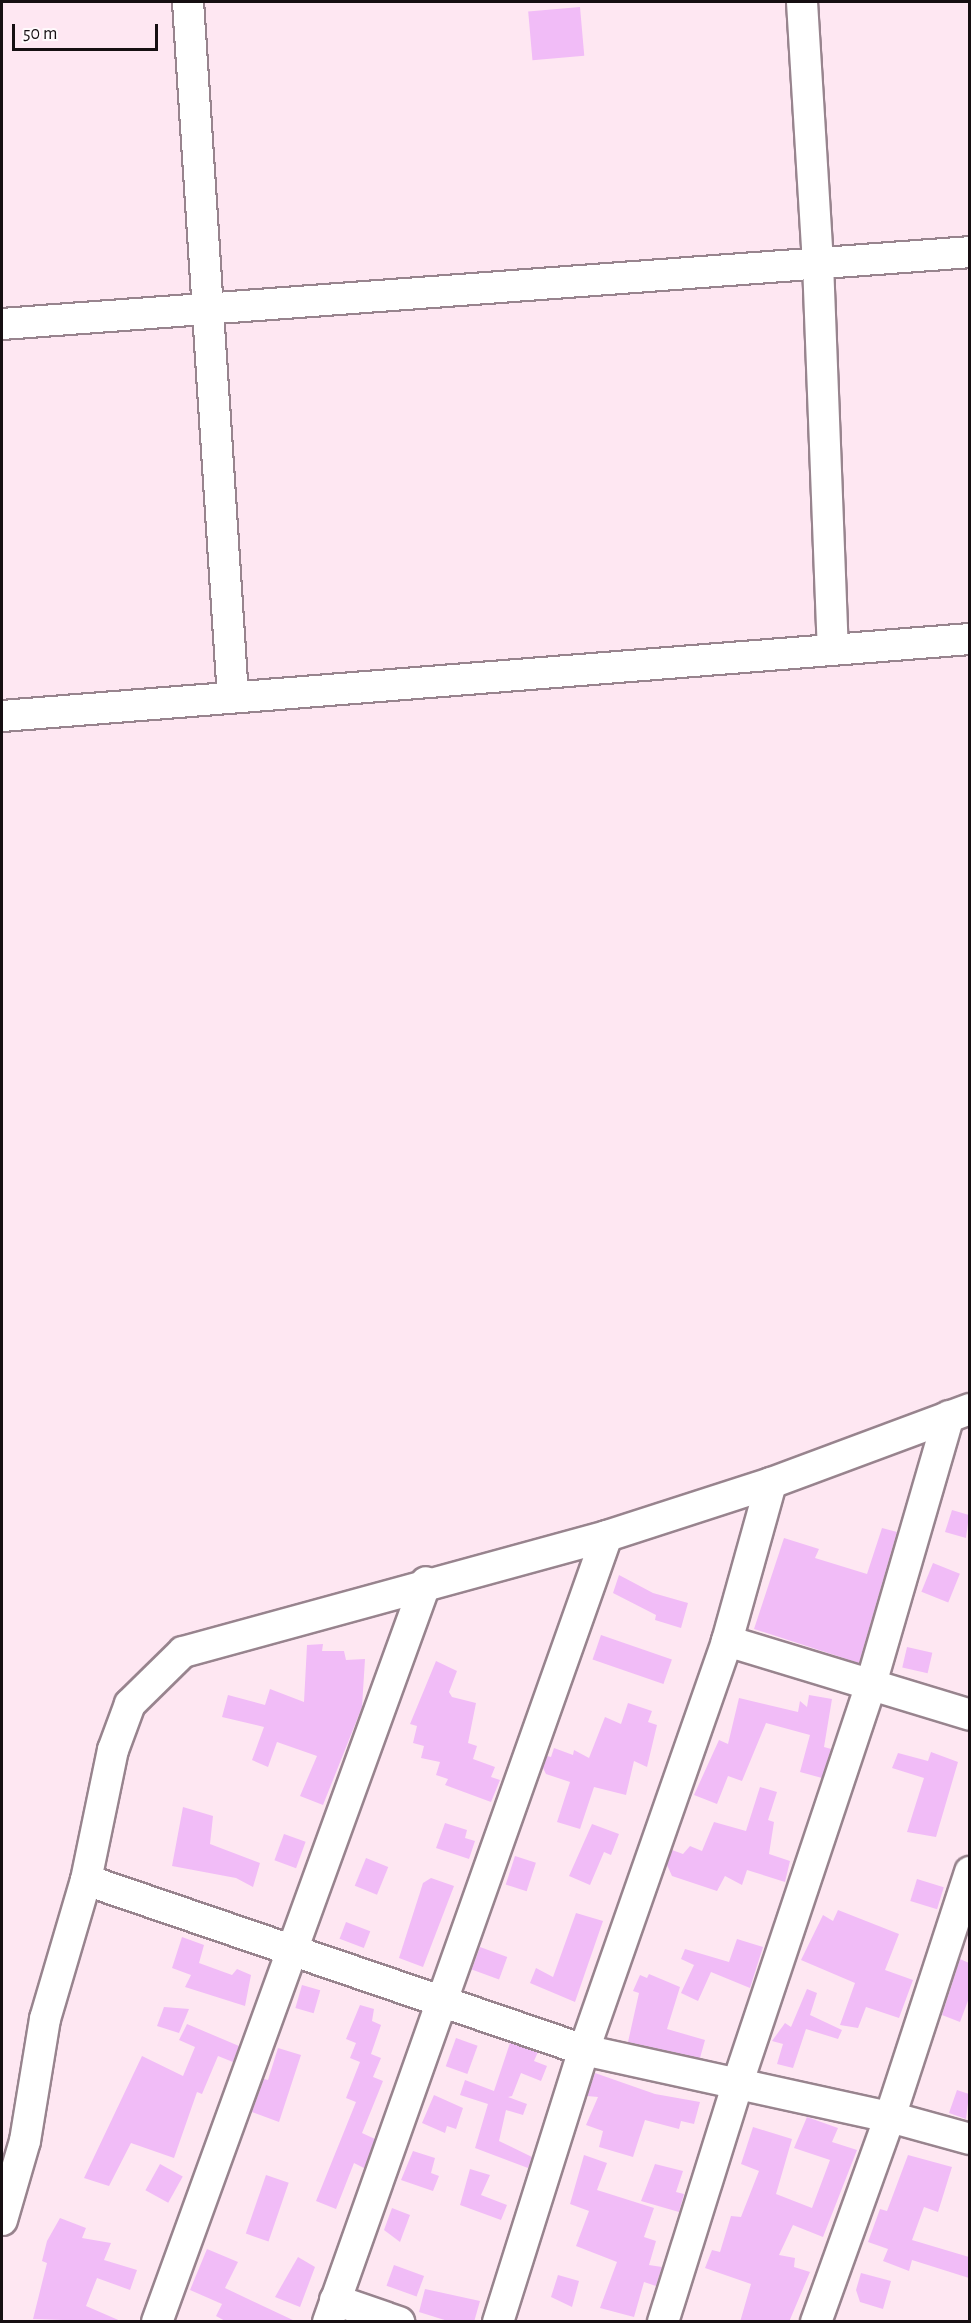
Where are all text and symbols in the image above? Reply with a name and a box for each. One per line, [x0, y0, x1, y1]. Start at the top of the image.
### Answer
scale bar [15, 12, 160, 50]
text: 50 m [23, 25, 57, 43]

